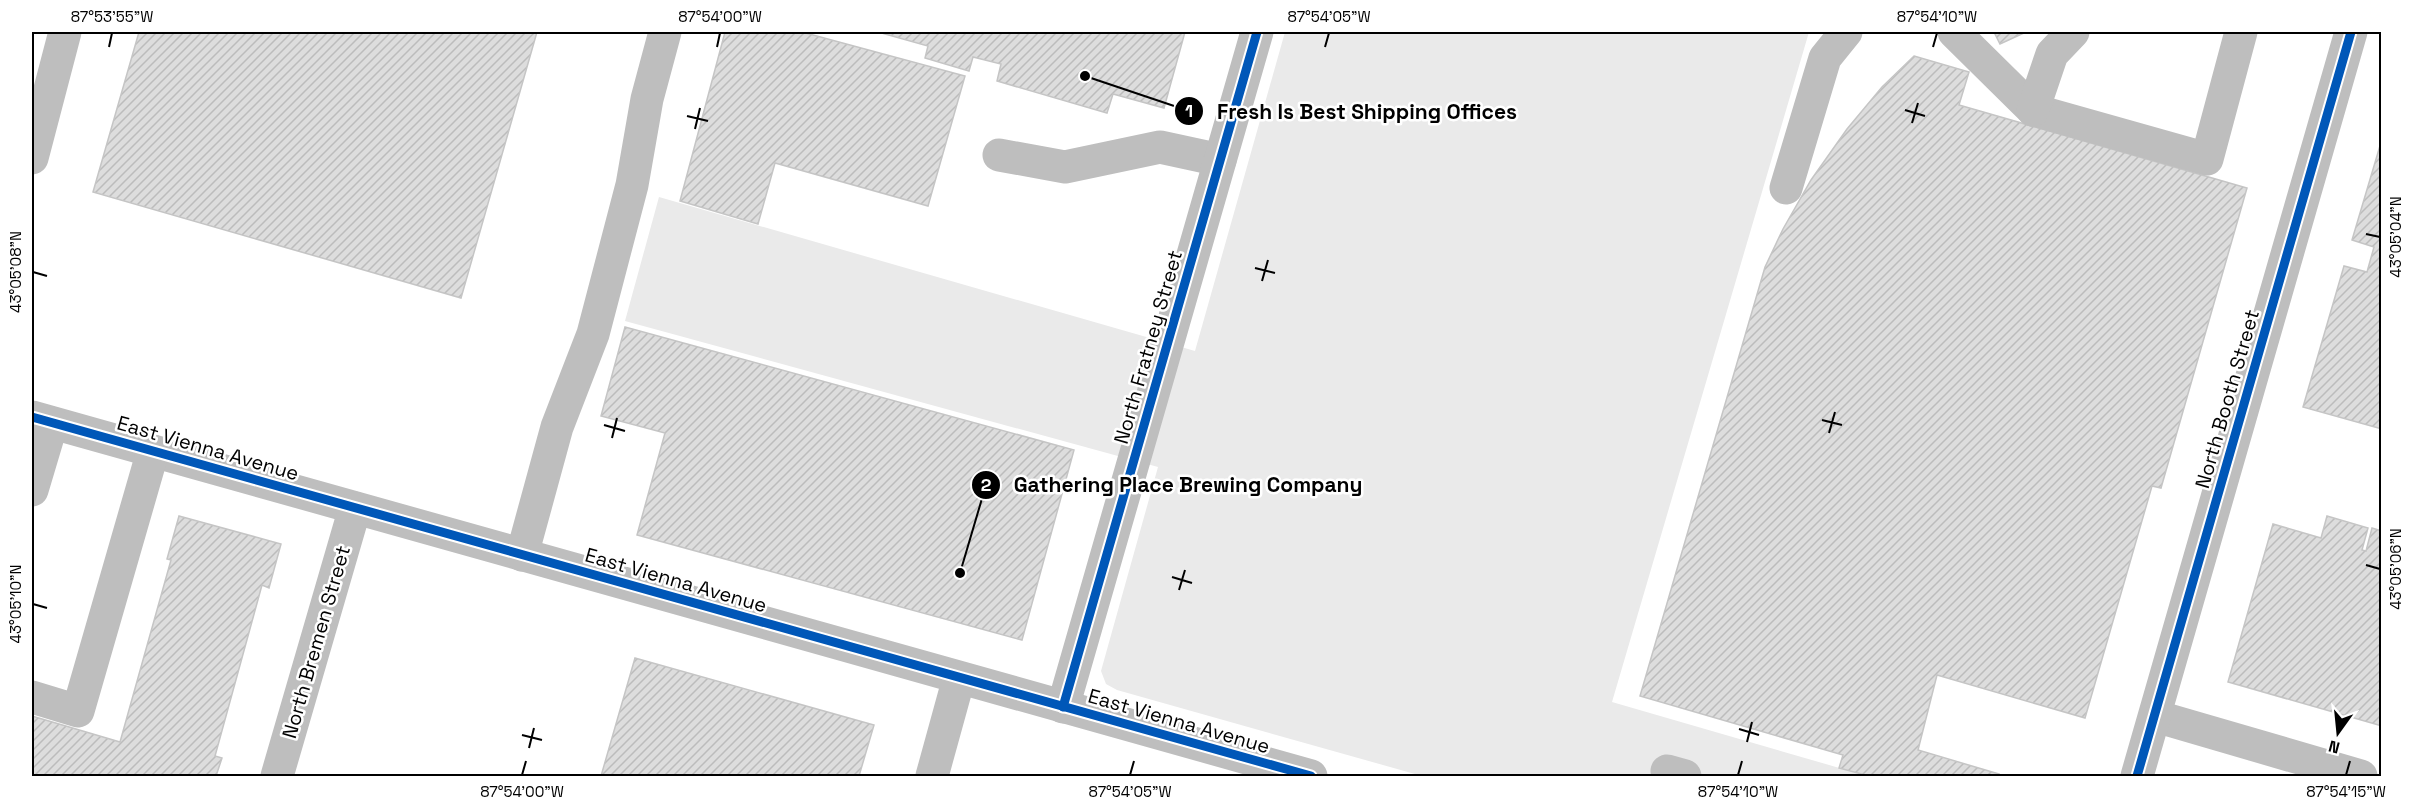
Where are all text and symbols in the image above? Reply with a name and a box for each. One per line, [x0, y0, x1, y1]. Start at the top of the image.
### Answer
text: 87°53'55"W [71, 7, 153, 26]
text: 87°54'00"W [678, 7, 762, 26]
text: 87°54'05"W [1287, 7, 1371, 26]
text: 87°54'10"W [1897, 7, 1977, 26]
callout: Fresh Is Best Shipping Offices [1174, 92, 1529, 131]
text: Fresh Is Best Shipping Offices [1217, 98, 1517, 125]
text: 1 [1185, 99, 1193, 122]
text: 43°05'04"N [2386, 196, 2405, 278]
text: 43°05'08"N [6, 231, 25, 313]
street label: North Fratney Street [1108, 247, 1188, 447]
street label: North Booth Street [2189, 306, 2265, 492]
street label: East Vienna Avenue [114, 410, 302, 486]
callout: Gathering Place Brewing Company [971, 465, 1374, 504]
text: Gathering Place Brewing Company [1014, 471, 1362, 498]
text: 2 [981, 473, 992, 496]
text: 43°05'06"N [2386, 528, 2405, 610]
street label: North Bremen Street [276, 542, 356, 742]
street label: East Vienna Avenue [582, 542, 770, 618]
text: 43°05'10"N [6, 565, 25, 643]
street label: East Vienna Avenue [1085, 683, 1273, 759]
north arrow [2308, 703, 2368, 763]
text: N [2326, 735, 2342, 759]
text: 87°54'00"W [480, 782, 564, 801]
text: 87°54'05"W [1088, 782, 1172, 801]
text: 87°54'10"W [1698, 782, 1778, 801]
text: 87°54'15"W [2306, 782, 2386, 801]

